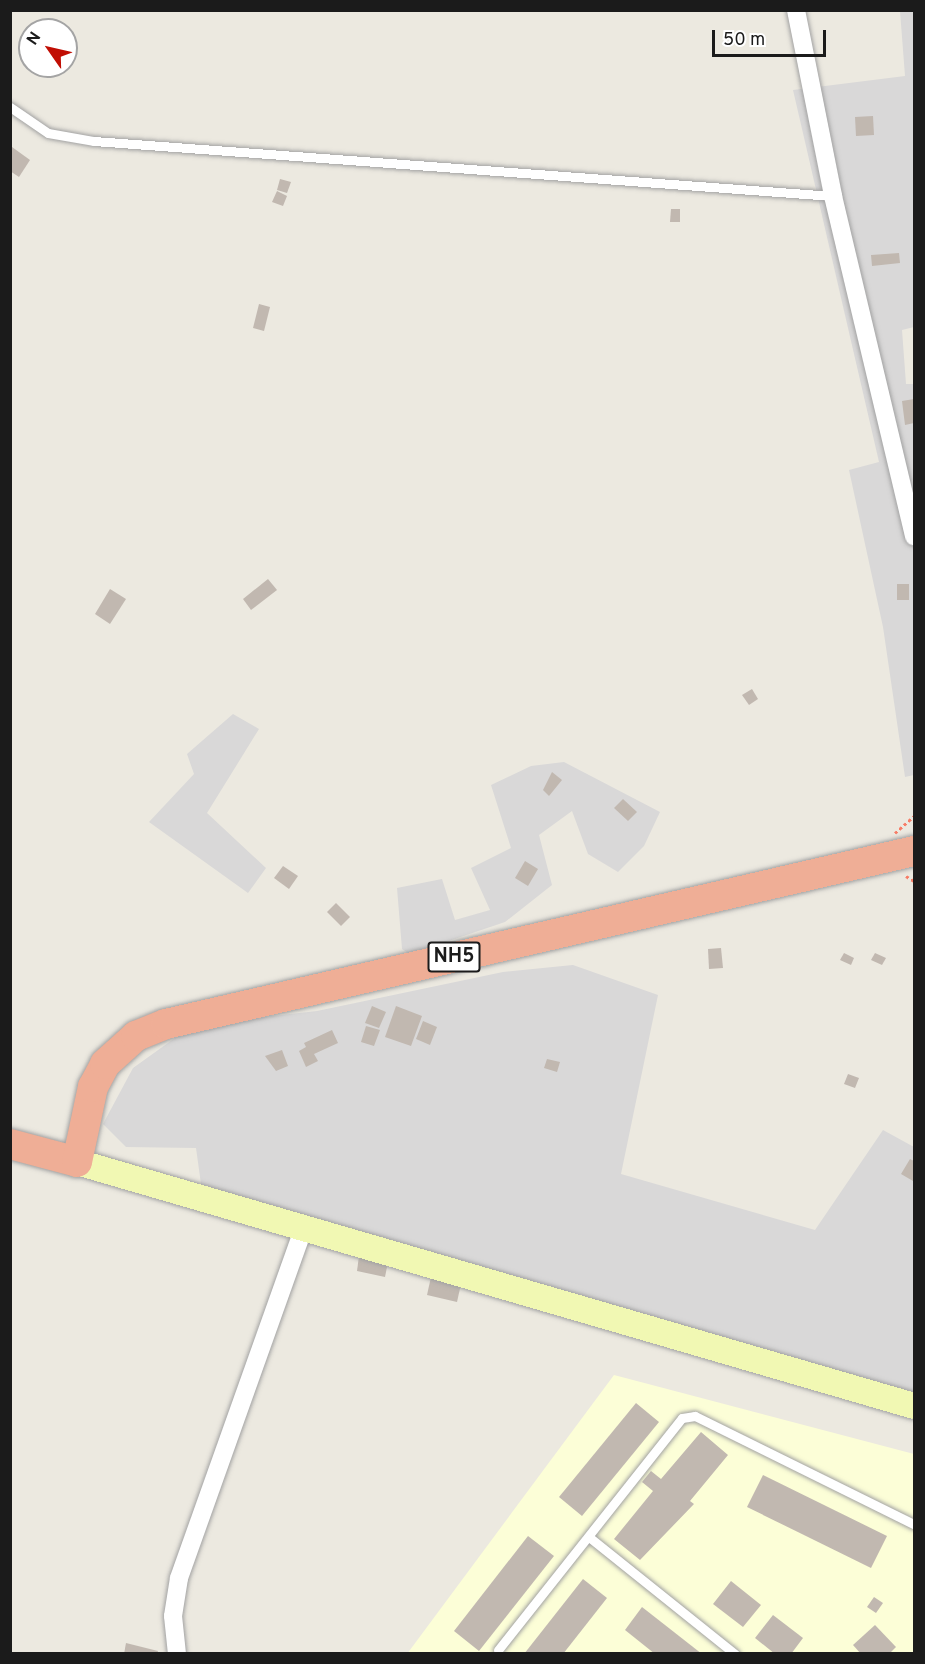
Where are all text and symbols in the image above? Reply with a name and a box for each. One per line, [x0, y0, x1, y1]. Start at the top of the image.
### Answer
north arrow [18, 18, 78, 78]
scale bar [715, 18, 829, 56]
text: N [23, 29, 46, 49]
text: 50 m [723, 29, 765, 52]
road number: NH5 [427, 940, 481, 974]

